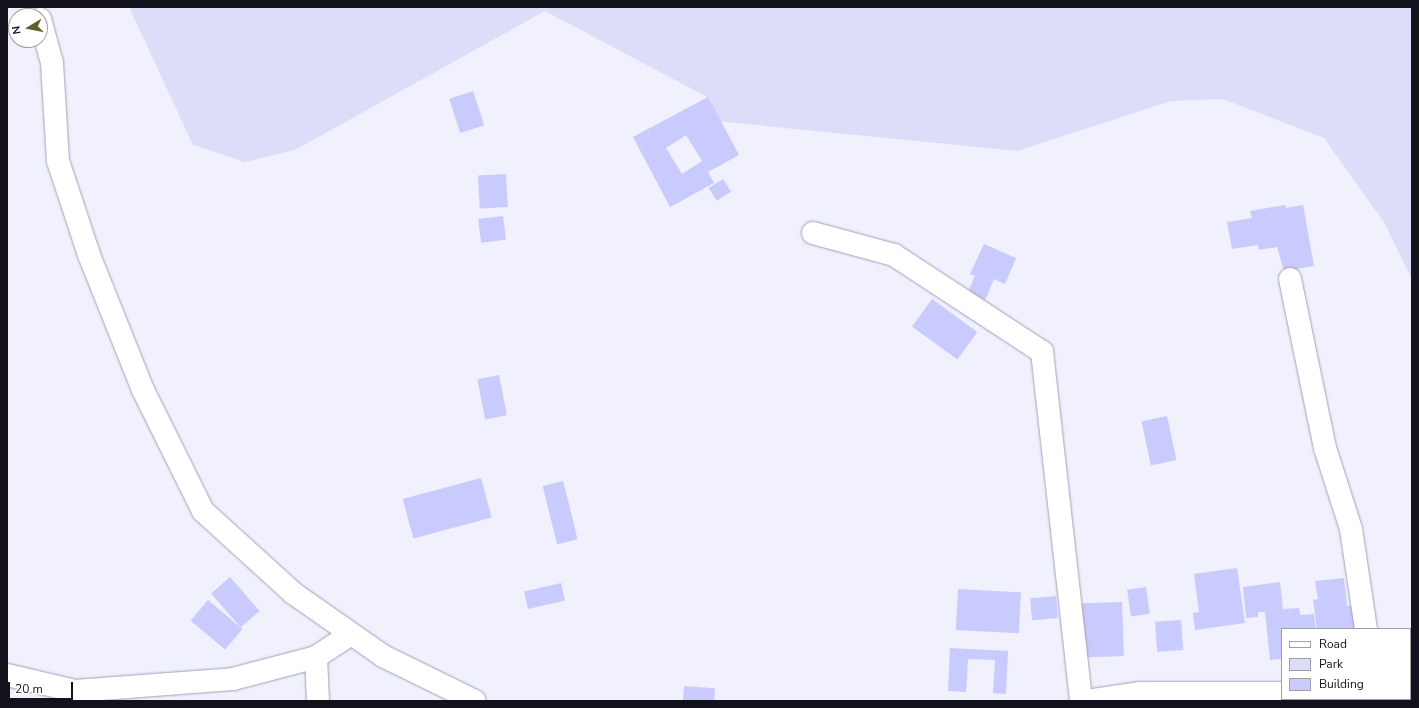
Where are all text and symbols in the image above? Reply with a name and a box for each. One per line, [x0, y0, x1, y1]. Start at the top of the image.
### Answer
north arrow [8, 8, 48, 48]
text: N [9, 25, 25, 35]
legend [1281, 628, 1411, 700]
text: Road [1319, 636, 1347, 652]
text: Park [1319, 656, 1343, 672]
scale bar [10, 674, 75, 700]
text: Building [1319, 676, 1364, 692]
text: 20 m [15, 681, 43, 697]

